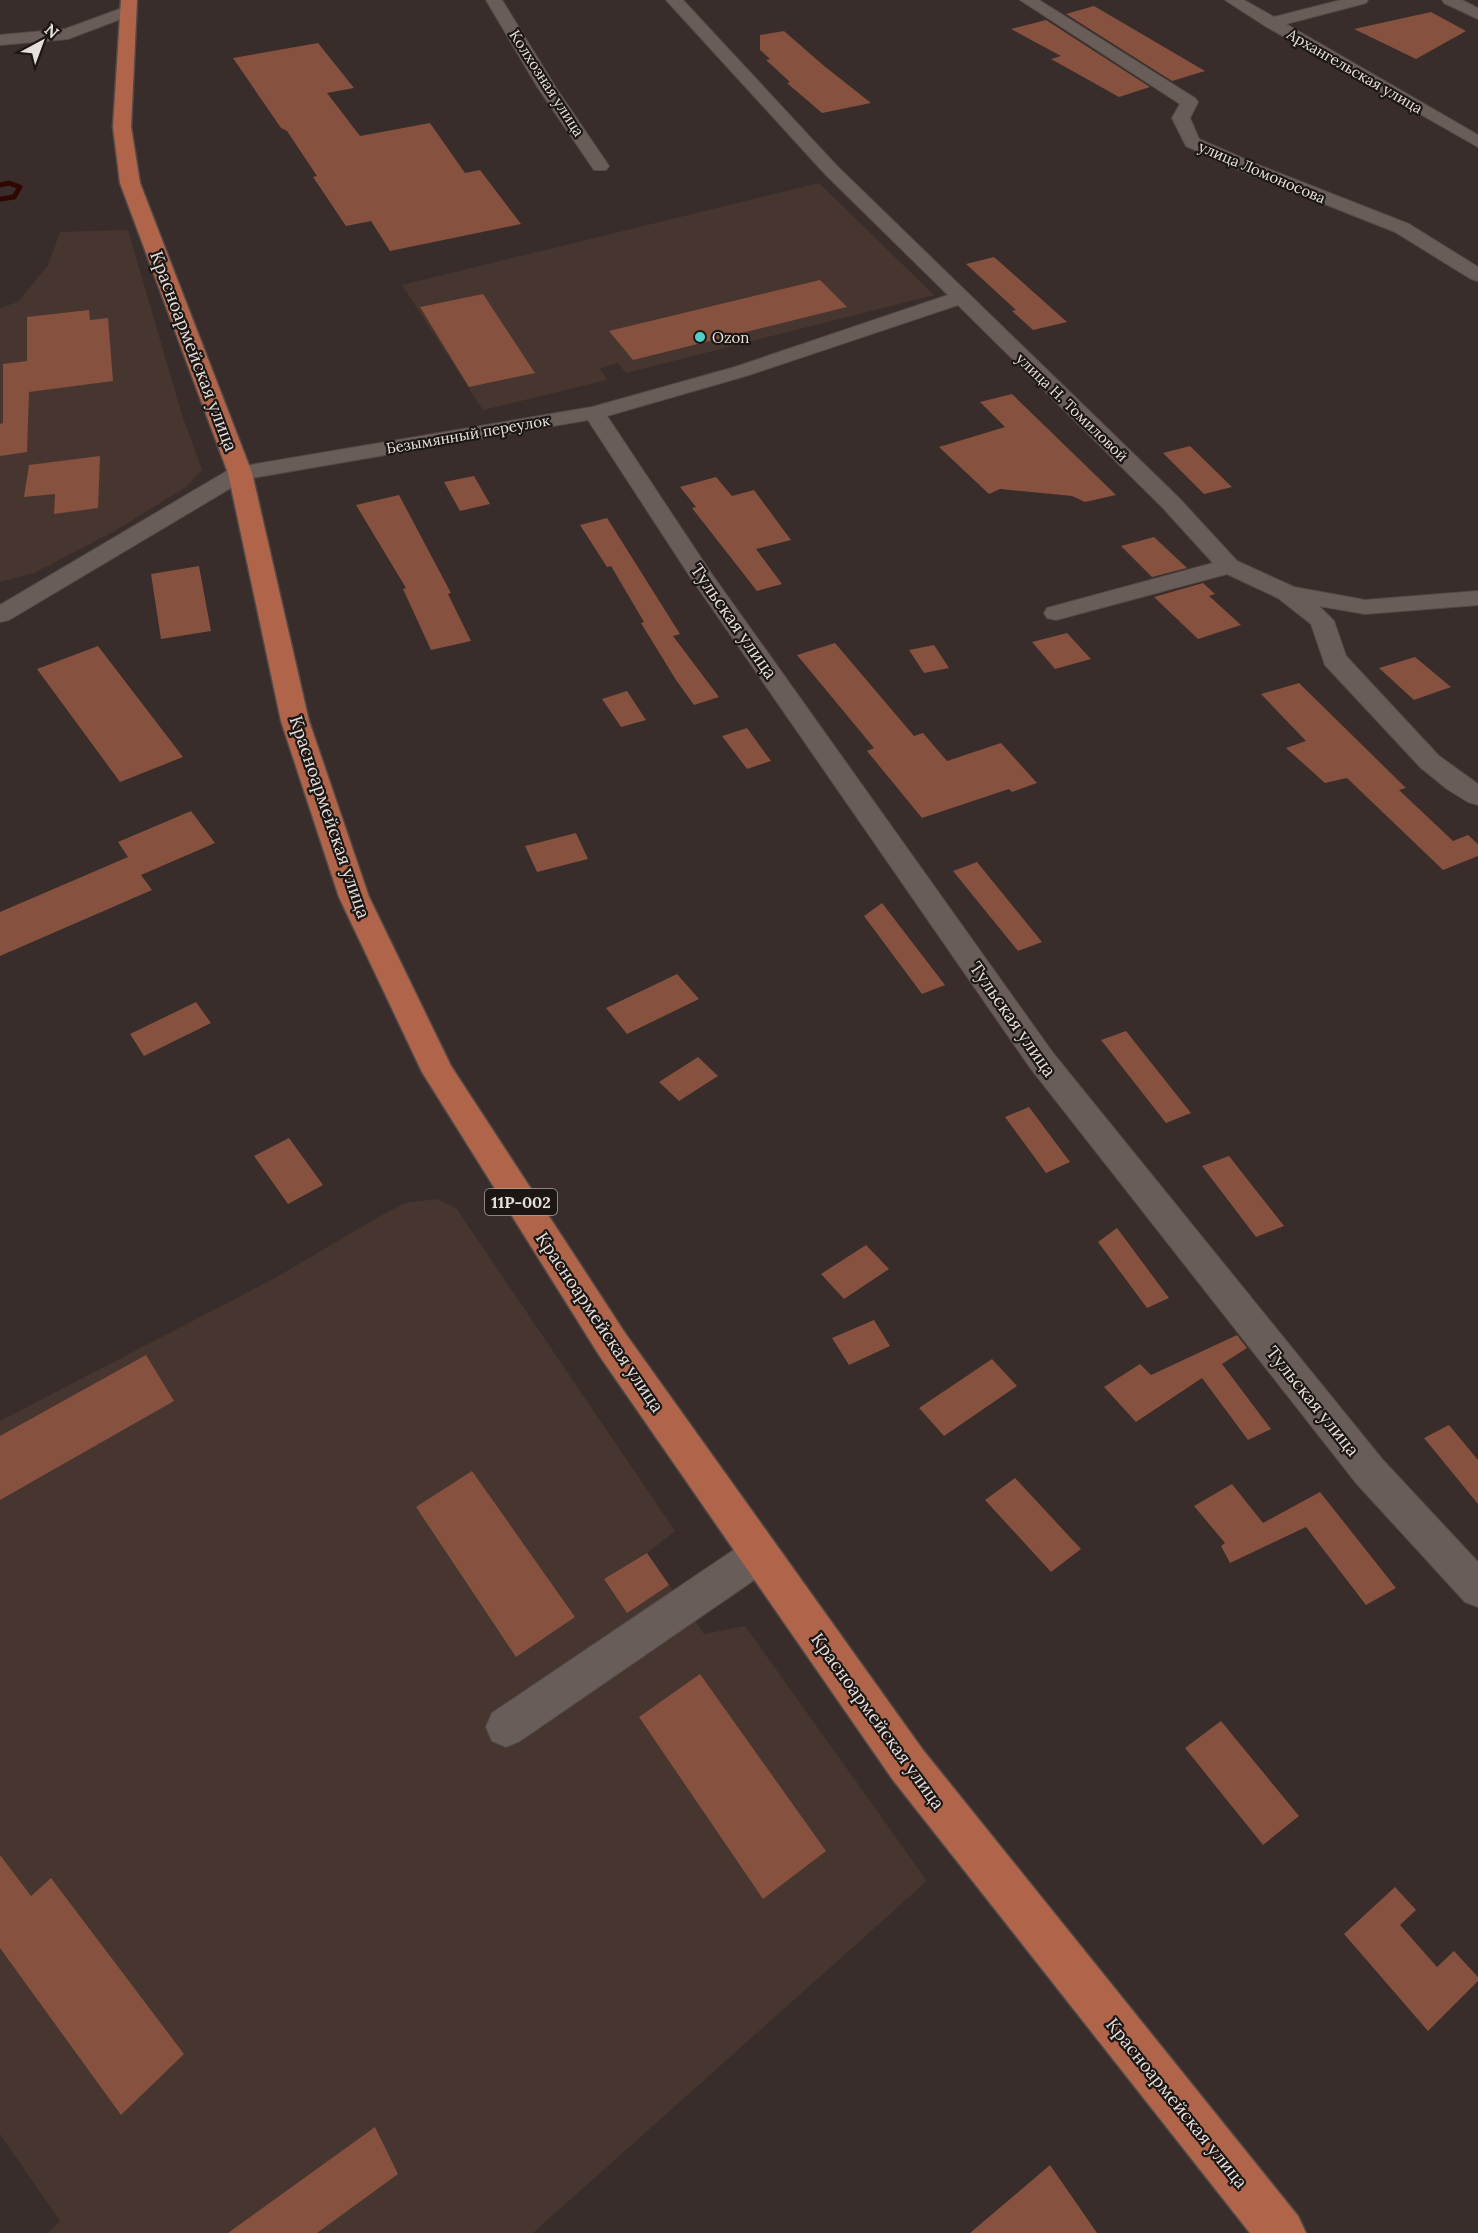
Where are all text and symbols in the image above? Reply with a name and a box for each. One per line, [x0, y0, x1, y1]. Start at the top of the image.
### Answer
north arrow [12, 12, 72, 72]
text: N [41, 19, 63, 42]
street label: Архангельская улица [1283, 24, 1426, 118]
street label: Колхозная улица [505, 26, 589, 140]
street label: улица Ломоносова [1196, 137, 1329, 207]
street label: Красноармейская улица [145, 248, 243, 454]
place label: Ozon [712, 328, 749, 347]
marker: Ozon [693, 330, 707, 344]
street label: улица Н. Томиловой [1012, 349, 1132, 465]
street label: Безымянный переулок [385, 410, 551, 458]
street label: Тульская улица [686, 559, 782, 683]
street label: Красноармейская улица [284, 713, 376, 921]
street label: Тульская улица [965, 957, 1061, 1081]
road number: 11Р-002 [485, 1189, 557, 1215]
street label: Красноармейская улица [531, 1227, 669, 1417]
street label: Тульская улица [1261, 1341, 1365, 1461]
street label: Красноармейская улица [806, 1628, 950, 1814]
street label: Красноармейская улица [1101, 2013, 1253, 2193]

